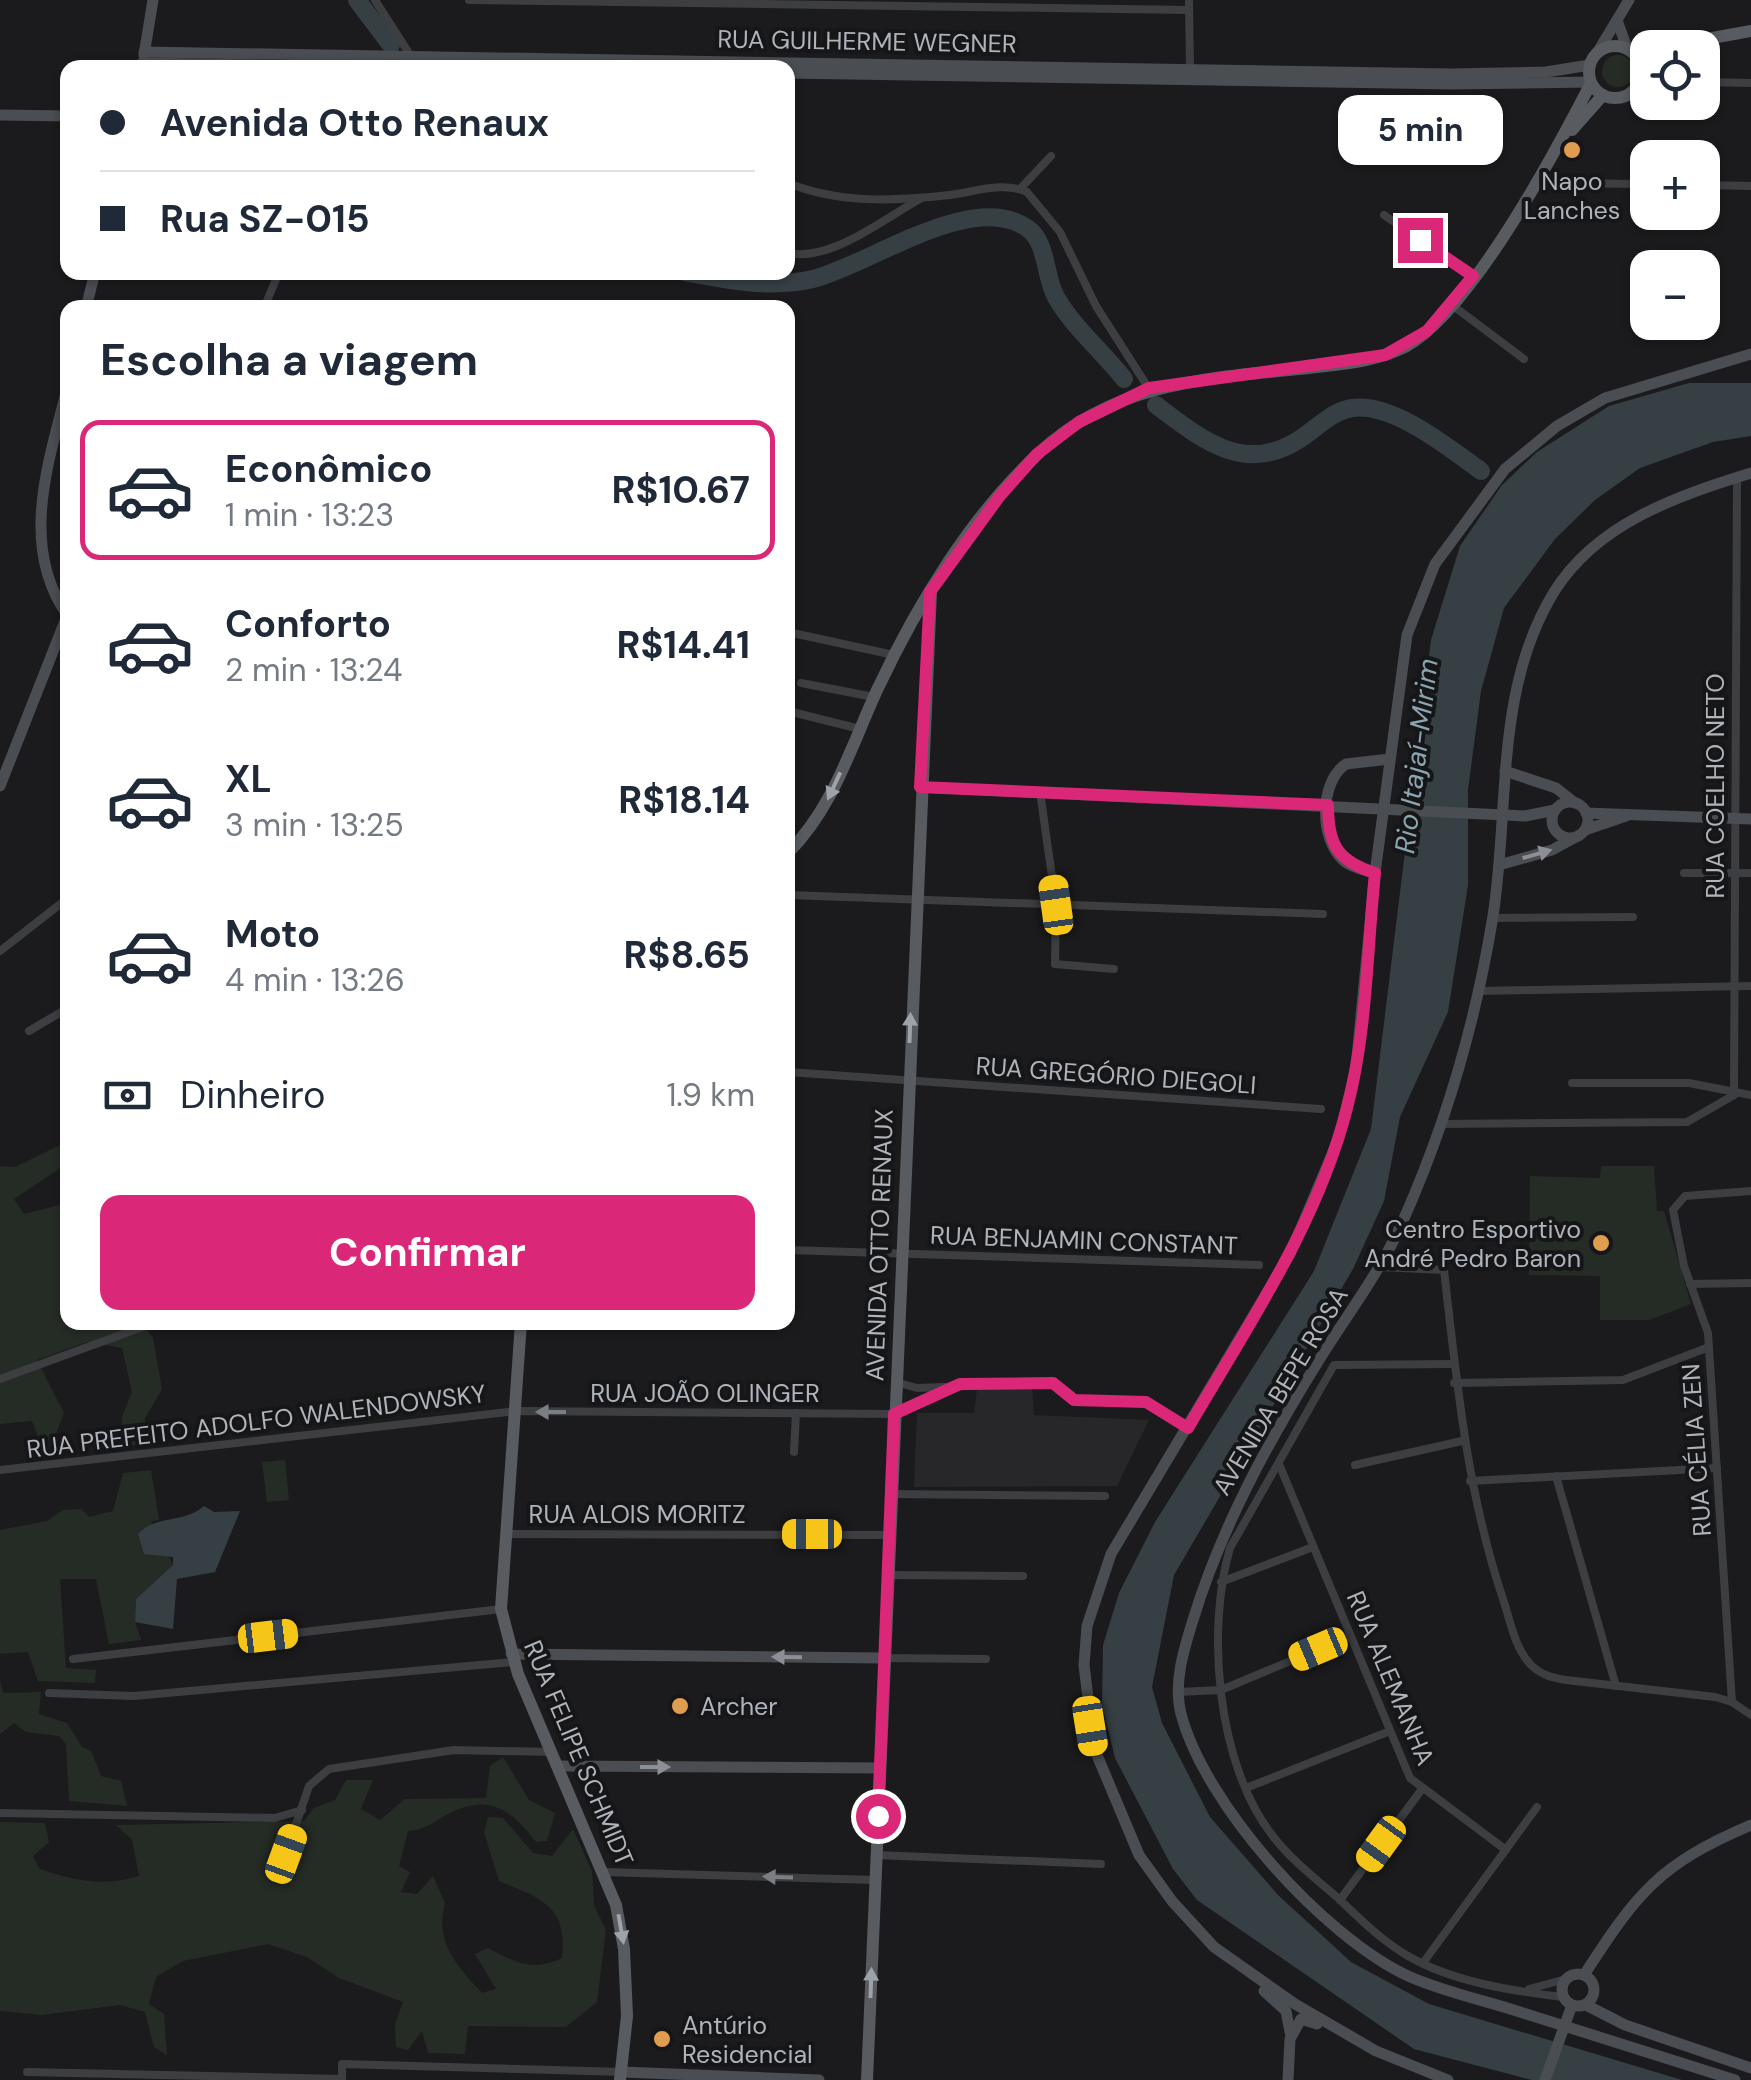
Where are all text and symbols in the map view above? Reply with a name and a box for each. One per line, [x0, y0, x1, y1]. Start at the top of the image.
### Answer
street label: RUA GUILHERME WEGNER [717, 22, 1017, 61]
map controls [1630, 30, 1720, 340]
button: locate [1630, 30, 1720, 120]
callout: 5 min [1338, 95, 1502, 165]
text: Avenida Otto Renaux [160, 98, 549, 148]
text: 5 min [1377, 109, 1464, 151]
marker: Napo Lanches [1561, 139, 1583, 161]
button: + [1630, 140, 1720, 230]
place label: Napo Lanches [1524, 165, 1620, 227]
text: Rua SZ-015 [160, 194, 370, 244]
route end [1398, 218, 1443, 263]
button: − [1630, 250, 1720, 340]
text: Escolha a viagem [100, 330, 478, 389]
text: Econômico [225, 444, 432, 494]
icon: car [105, 445, 195, 535]
text: R$10.67 [611, 465, 750, 515]
text: 1 min · 13:23 [225, 494, 394, 536]
text: Conforto [225, 599, 391, 649]
icon: car [105, 600, 195, 690]
text: R$14.41 [616, 620, 750, 670]
text: 2 min · 13:24 [225, 649, 403, 691]
water label: Rio Itajaí-Mirim [1386, 656, 1447, 856]
street label: RUA COELHO NETO [1699, 673, 1732, 899]
text: XL [225, 754, 272, 804]
icon: car [105, 755, 195, 845]
one-way arrow [826, 772, 843, 801]
text: R$18.14 [618, 775, 750, 825]
text: 3 min · 13:25 [225, 804, 404, 846]
one-way arrow [1522, 845, 1553, 861]
car [1037, 873, 1075, 937]
text: Moto [225, 909, 320, 959]
icon: car [105, 910, 195, 1000]
text: R$8.65 [624, 930, 750, 980]
text: 4 min · 13:26 [225, 959, 405, 1001]
one-way arrow [902, 1012, 918, 1044]
street label: RUA GREGÓRIO DIEGOLI [975, 1049, 1257, 1102]
icon: cash [100, 1068, 155, 1123]
text: Dinheiro [180, 1070, 326, 1120]
text: 1.9 km [666, 1074, 755, 1116]
street label: AVENIDA OTTO RENAUX [858, 1108, 901, 1382]
button: Confirmar [100, 1195, 755, 1310]
place label: Centro Esportivo André Pedro Baron [1364, 1213, 1581, 1275]
street label: RUA BENJAMIN CONSTANT [930, 1219, 1238, 1262]
marker: Centro Esportivo André Pedro Baron [1590, 1232, 1612, 1254]
street label: AVENIDA BEPE ROSA [1205, 1281, 1356, 1501]
street label: RUA CÉLIA ZEN [1674, 1363, 1719, 1537]
street label: RUA PREFEITO ADOLFO WALENDOWSKY [25, 1377, 488, 1466]
street label: RUA JOÃO OLINGER [590, 1377, 820, 1410]
one-way arrow [535, 1403, 567, 1419]
street label: RUA ALOIS MORITZ [529, 1498, 745, 1531]
car [782, 1519, 842, 1549]
street label: RUA ALEMANHA [1339, 1586, 1442, 1770]
car [236, 1617, 300, 1655]
car [1285, 1623, 1351, 1675]
street label: RUA FELIPE SCHMIDT [516, 1635, 641, 1871]
one-way arrow [770, 1649, 802, 1665]
place label: Archer [700, 1690, 778, 1723]
car [1070, 1694, 1110, 1758]
marker: Archer [669, 1695, 691, 1717]
one-way arrow [639, 1759, 671, 1775]
route start [856, 1794, 901, 1839]
car [1351, 1811, 1411, 1877]
car [262, 1821, 310, 1887]
one-way arrow [761, 1869, 793, 1885]
one-way arrow [614, 1914, 629, 1945]
one-way arrow [863, 1966, 879, 1998]
place label: Antúrio Residencial [682, 2009, 813, 2071]
marker: Antúrio Residencial [651, 2028, 673, 2050]

